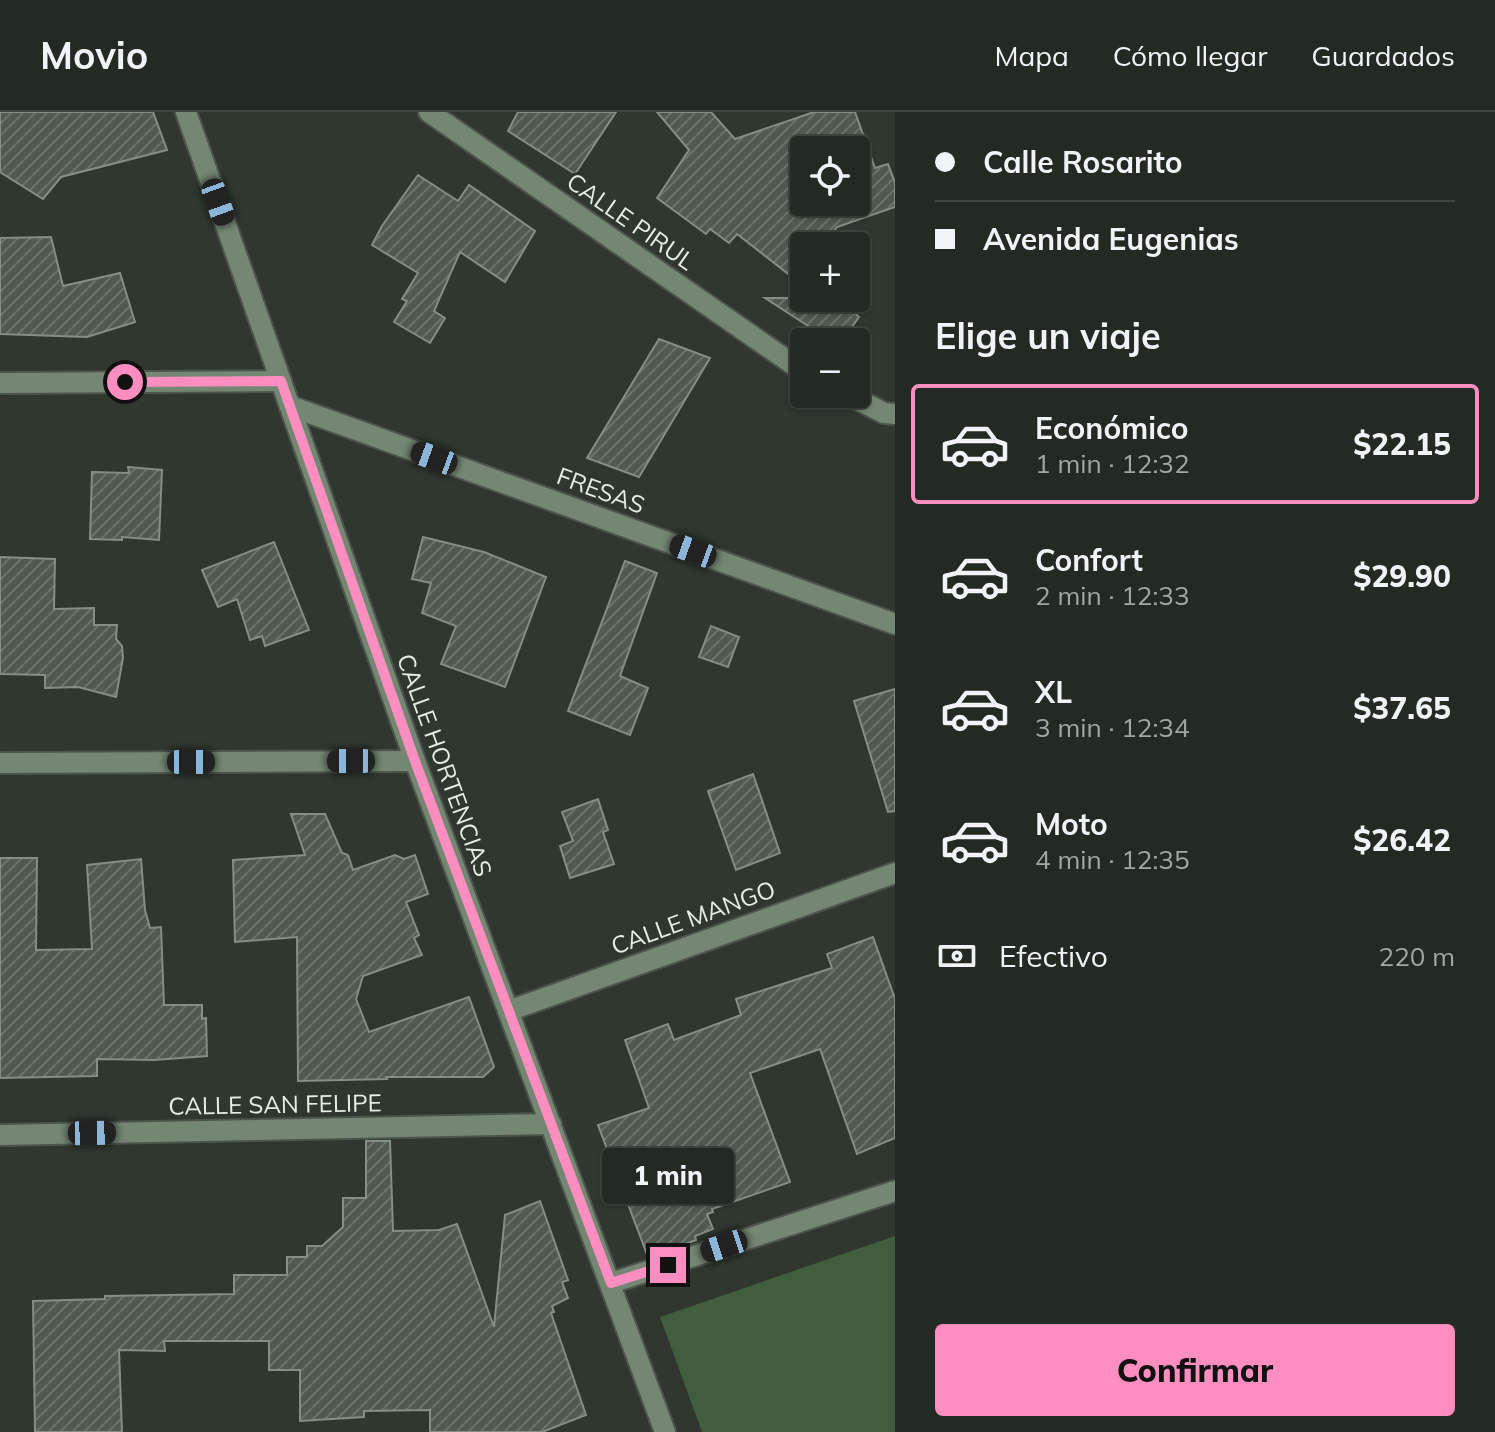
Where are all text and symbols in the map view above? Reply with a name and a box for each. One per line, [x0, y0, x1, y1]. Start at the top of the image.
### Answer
text: Movio [40, 31, 148, 79]
text: Mapa [994, 38, 1069, 73]
text: Cómo llegar [1113, 38, 1267, 73]
text: Guardados [1311, 38, 1455, 73]
map controls [790, 136, 870, 408]
button: locate [790, 136, 870, 216]
text: Calle Rosarito [983, 143, 1183, 181]
street label: CALLE PIRUL [561, 166, 701, 276]
car [199, 175, 237, 229]
text: Avenida Eugenias [983, 220, 1239, 258]
button: + [790, 232, 870, 312]
text: Elige un viaje [935, 313, 1161, 358]
button: − [790, 328, 870, 408]
route start [107, 364, 143, 400]
icon: car [939, 408, 1011, 480]
text: Económico [1035, 409, 1189, 447]
text: $22.15 [1353, 425, 1451, 463]
car [407, 439, 461, 477]
text: 1 min · 12:32 [1035, 447, 1190, 480]
street label: FRESAS [553, 460, 649, 520]
car [666, 532, 720, 570]
icon: car [939, 540, 1011, 612]
text: Confort [1035, 541, 1143, 579]
text: $29.90 [1353, 557, 1451, 595]
text: 2 min · 12:33 [1035, 579, 1190, 612]
street label: CALLE HORTENCIAS [391, 650, 499, 880]
icon: car [939, 672, 1011, 744]
text: XL [1035, 673, 1072, 711]
text: $37.65 [1353, 689, 1451, 727]
text: 3 min · 12:34 [1035, 711, 1190, 744]
car [327, 749, 375, 773]
car [167, 750, 215, 774]
icon: car [939, 804, 1011, 876]
text: Moto [1035, 805, 1108, 843]
text: $26.42 [1353, 821, 1451, 859]
text: 4 min · 12:35 [1035, 843, 1190, 876]
street label: CALLE MANGO [607, 873, 779, 961]
icon: cash [935, 934, 979, 978]
text: Efectivo [999, 937, 1108, 975]
text: 220 m [1379, 940, 1455, 973]
street label: CALLE SAN FELIPE [168, 1087, 382, 1121]
car [68, 1121, 116, 1145]
callout: 1 min [602, 1149, 734, 1205]
text: 1 min [633, 1159, 703, 1192]
car [697, 1227, 751, 1265]
route end [650, 1247, 686, 1283]
button: Confirmar [935, 1324, 1455, 1416]

